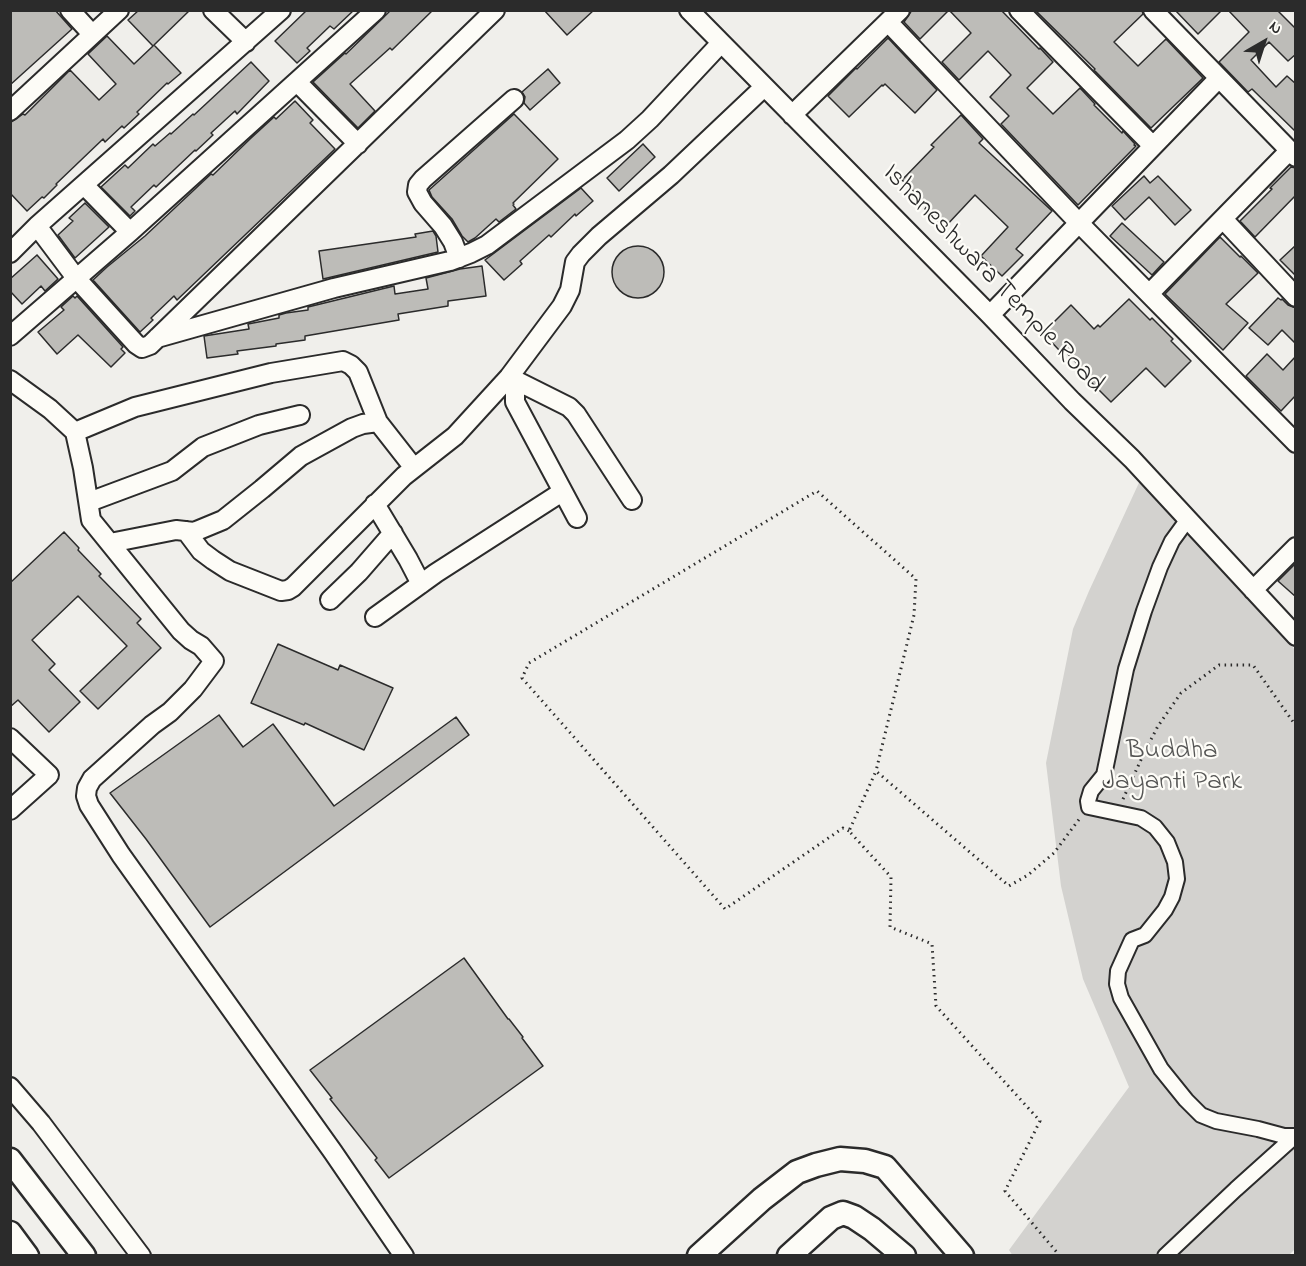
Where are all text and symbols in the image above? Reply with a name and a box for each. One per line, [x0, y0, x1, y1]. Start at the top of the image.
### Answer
north arrow [1234, 12, 1294, 72]
text: N [1264, 15, 1287, 41]
street label: Ishaneshwara Temple Road [874, 159, 1110, 401]
park label: Buddha Jayanti Park [1102, 737, 1242, 800]

